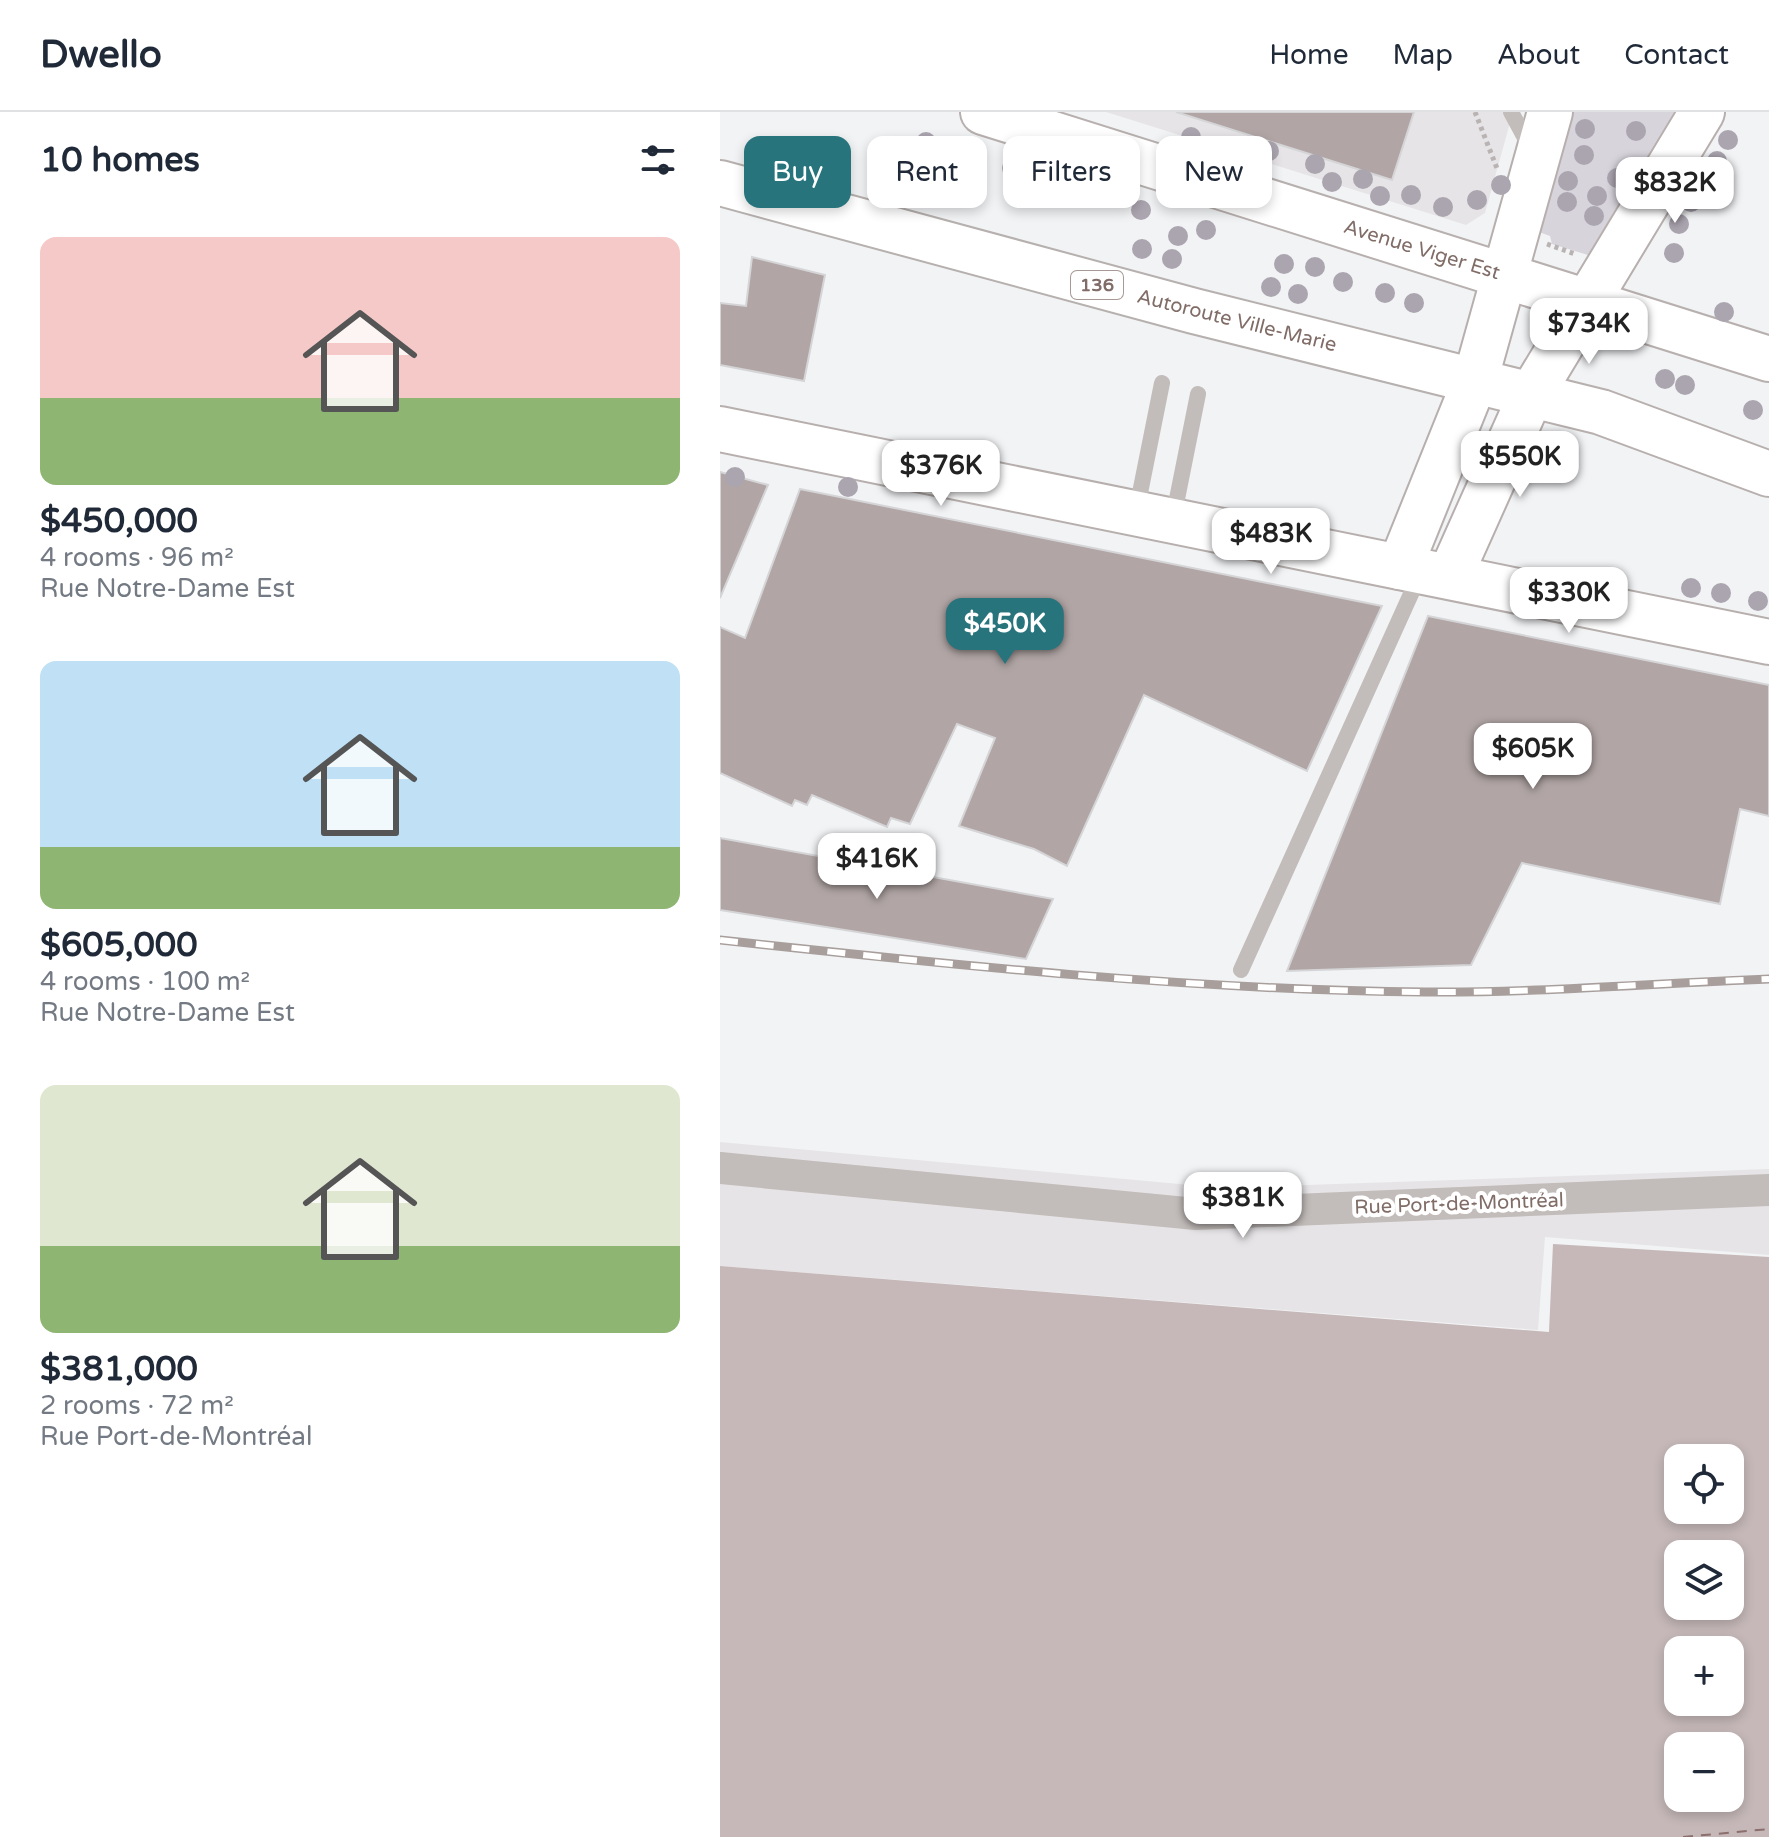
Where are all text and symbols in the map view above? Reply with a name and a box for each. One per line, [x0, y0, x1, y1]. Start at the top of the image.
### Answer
text: Dwello [40, 32, 162, 78]
text: Home [1269, 38, 1349, 72]
text: Map [1393, 38, 1453, 72]
text: About [1497, 38, 1580, 72]
text: Contact [1624, 38, 1729, 72]
chip: Buy [744, 136, 851, 208]
chip: Rent [867, 136, 987, 208]
chip: Filters [1003, 136, 1140, 208]
chip: New [1156, 136, 1272, 208]
icon: filters [636, 138, 680, 182]
text: 10 homes [40, 140, 200, 181]
pin: $832K [1619, 157, 1731, 225]
text: $832K [1634, 167, 1716, 198]
street label: Avenue Viger Est [1341, 215, 1503, 285]
road number: 136 [1071, 271, 1123, 299]
street label: Autoroute Ville-Marie [1134, 285, 1339, 357]
icon: home [288, 289, 432, 433]
pin: $734K [1533, 298, 1645, 366]
text: $734K [1548, 308, 1630, 339]
pin: $550K [1464, 431, 1576, 499]
pin: $376K [885, 440, 997, 508]
text: $550K [1479, 441, 1561, 472]
text: $376K [900, 450, 982, 481]
text: $450,000 [40, 501, 198, 542]
pin: $483K [1215, 508, 1327, 576]
text: $483K [1230, 518, 1312, 549]
text: 4 rooms · 96 m² [40, 542, 234, 573]
pin: $330K [1513, 567, 1625, 635]
text: Rue Notre-Dame Est [40, 573, 295, 604]
text: $330K [1528, 577, 1610, 608]
pin: $450K [949, 598, 1061, 666]
text: $450K [964, 608, 1046, 639]
icon: home [288, 713, 432, 857]
pin: $605K [1477, 723, 1589, 791]
text: $605K [1492, 733, 1574, 764]
pin: $416K [821, 833, 933, 901]
text: $416K [836, 843, 918, 874]
text: $605,000 [40, 925, 198, 966]
text: 4 rooms · 100 m² [40, 966, 250, 997]
text: Rue Notre-Dame Est [40, 997, 295, 1028]
icon: home [288, 1137, 432, 1281]
pin: $381K [1187, 1172, 1299, 1240]
text: $381K [1202, 1182, 1284, 1213]
street label: Rue Port-de-Montréal [1354, 1188, 1564, 1220]
text: $381,000 [40, 1349, 198, 1390]
text: 2 rooms · 72 m² [40, 1390, 234, 1421]
text: Rue Port-de-Montréal [40, 1421, 312, 1452]
map controls [1664, 1444, 1744, 1812]
button: locate [1664, 1444, 1744, 1524]
button: layers [1664, 1540, 1744, 1620]
button: + [1664, 1636, 1744, 1716]
button: − [1664, 1732, 1744, 1812]

